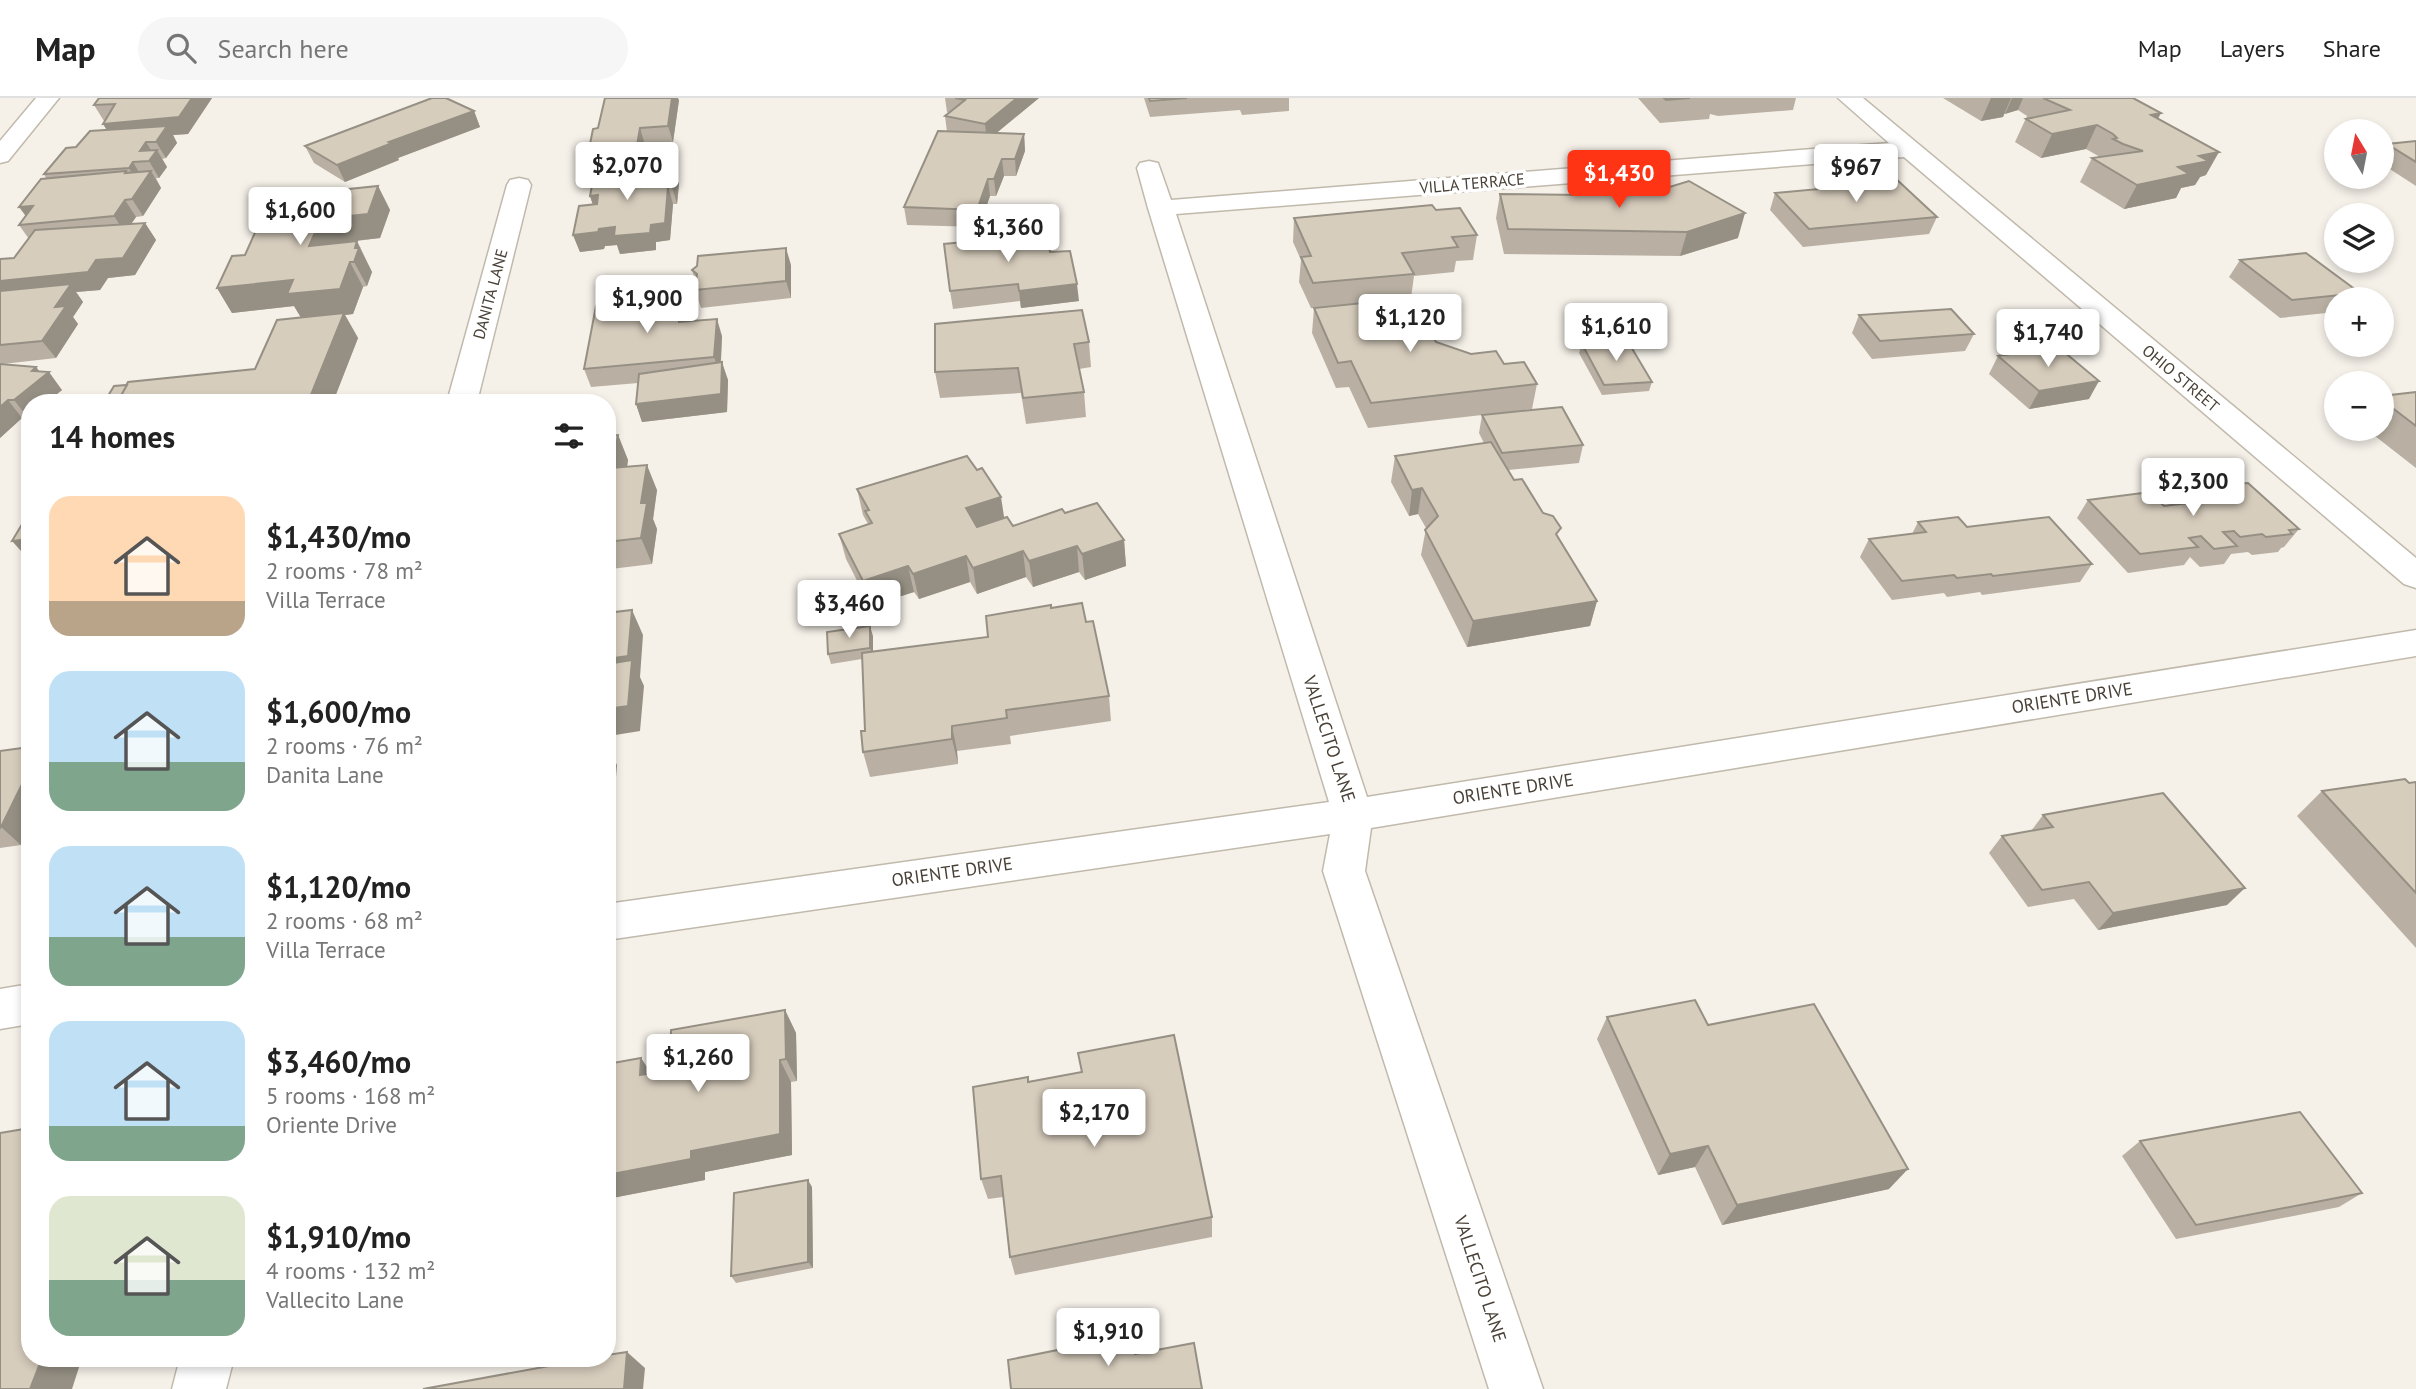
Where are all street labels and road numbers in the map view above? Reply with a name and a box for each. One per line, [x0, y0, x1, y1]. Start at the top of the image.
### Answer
street label: VILLA TERRACE [1418, 168, 1525, 198]
street label: DANITA LANE [468, 247, 512, 341]
street label: OHIO STREET [2138, 340, 2224, 416]
street label: VALLECITO LANE [1298, 672, 1361, 805]
street label: ORIENTE DRIVE [2010, 677, 2134, 718]
street label: ORIENTE DRIVE [1451, 768, 1575, 809]
street label: ORIENTE DRIVE [890, 852, 1014, 891]
street label: VALLECITO LANE [1449, 1212, 1512, 1345]

